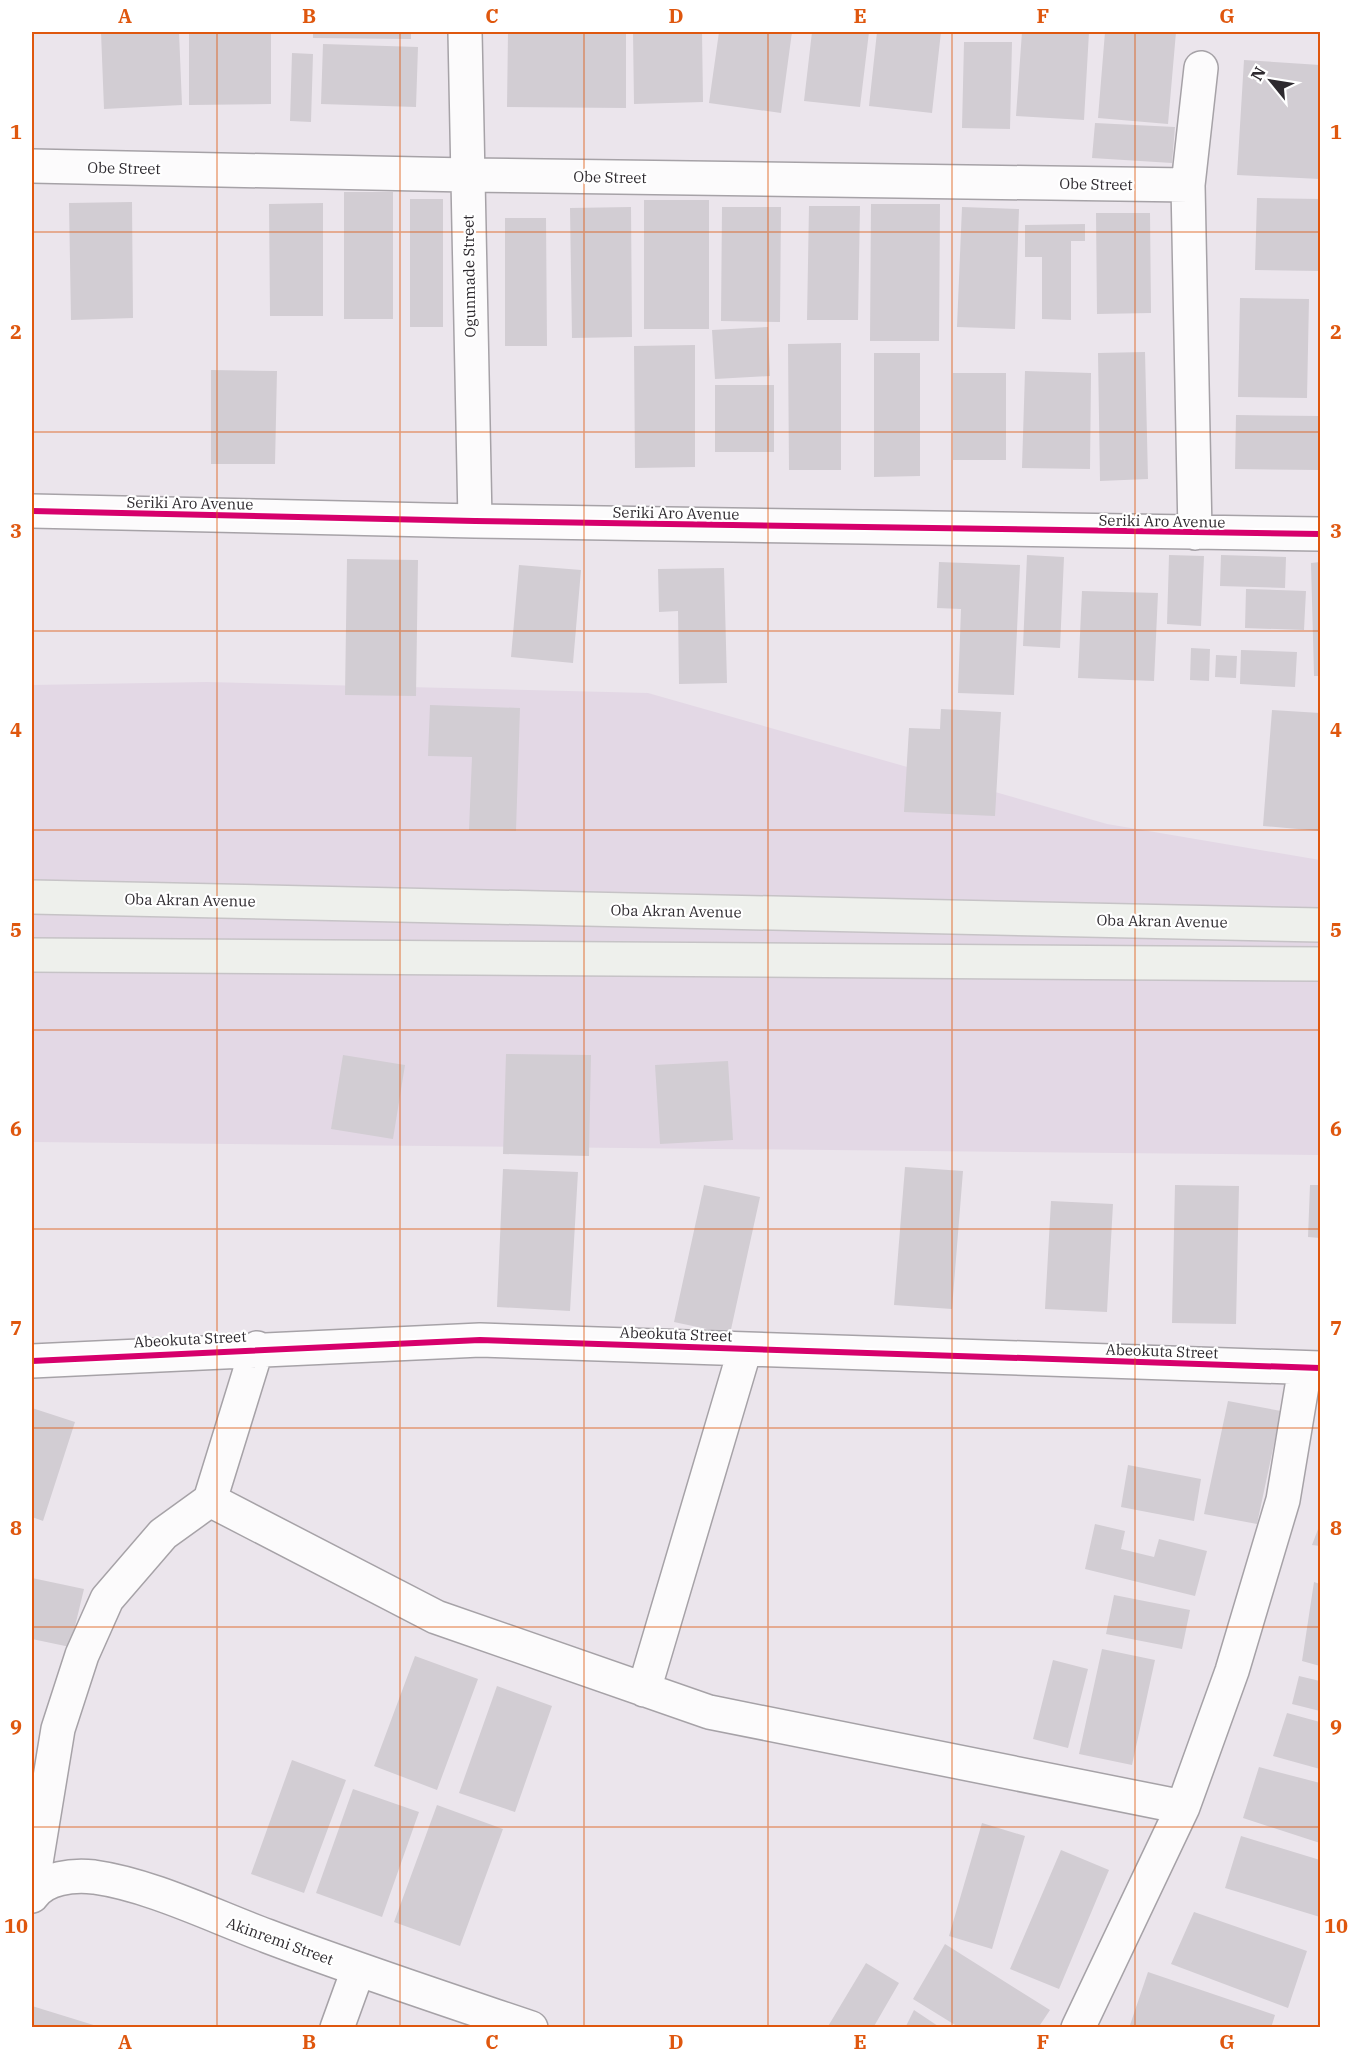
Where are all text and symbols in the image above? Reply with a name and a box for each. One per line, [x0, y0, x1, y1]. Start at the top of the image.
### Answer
text: A [118, 2, 132, 29]
text: B [302, 2, 316, 29]
text: C [485, 2, 499, 29]
text: D [668, 2, 684, 29]
text: E [853, 2, 867, 29]
text: F [1037, 2, 1049, 29]
text: G [1219, 2, 1235, 29]
north arrow [1241, 51, 1301, 111]
text: N [1246, 63, 1270, 84]
text: 1 [10, 118, 22, 145]
text: 1 [1330, 118, 1342, 145]
street label: Obe Street [87, 158, 161, 178]
street label: Obe Street [573, 167, 647, 187]
street label: Obe Street [1059, 174, 1133, 194]
street label: Ogunmade Street [458, 214, 480, 338]
text: 2 [10, 318, 22, 345]
text: 2 [1330, 318, 1342, 345]
street label: Seriki Aro Avenue [126, 492, 254, 514]
street label: Seriki Aro Avenue [612, 502, 740, 524]
street label: Seriki Aro Avenue [1098, 510, 1226, 532]
text: 3 [10, 517, 22, 544]
text: 3 [1330, 517, 1342, 544]
text: 4 [10, 716, 22, 743]
text: 4 [1330, 716, 1342, 743]
street label: Oba Akran Avenue [124, 889, 256, 911]
street label: Oba Akran Avenue [610, 900, 742, 922]
street label: Oba Akran Avenue [1096, 910, 1228, 932]
text: 5 [10, 916, 22, 943]
text: 5 [1330, 916, 1342, 943]
text: 6 [10, 1115, 22, 1142]
text: 6 [1330, 1115, 1342, 1142]
text: 7 [10, 1314, 22, 1341]
text: 7 [1330, 1314, 1342, 1341]
street label: Abeokuta Street [619, 1323, 733, 1345]
street label: Abeokuta Street [133, 1327, 247, 1351]
street label: Abeokuta Street [1105, 1340, 1219, 1362]
text: 8 [10, 1514, 22, 1541]
text: 8 [1330, 1514, 1342, 1541]
text: 9 [10, 1713, 22, 1740]
text: 9 [1330, 1713, 1342, 1740]
text: 10 [4, 1912, 28, 1939]
text: 10 [1324, 1912, 1348, 1939]
street label: Akinremi Street [224, 1913, 336, 1969]
text: A [118, 2028, 132, 2055]
text: B [302, 2028, 316, 2055]
text: C [485, 2028, 499, 2055]
text: D [668, 2028, 684, 2055]
text: E [853, 2028, 867, 2055]
text: F [1037, 2028, 1049, 2055]
text: G [1219, 2028, 1235, 2055]

